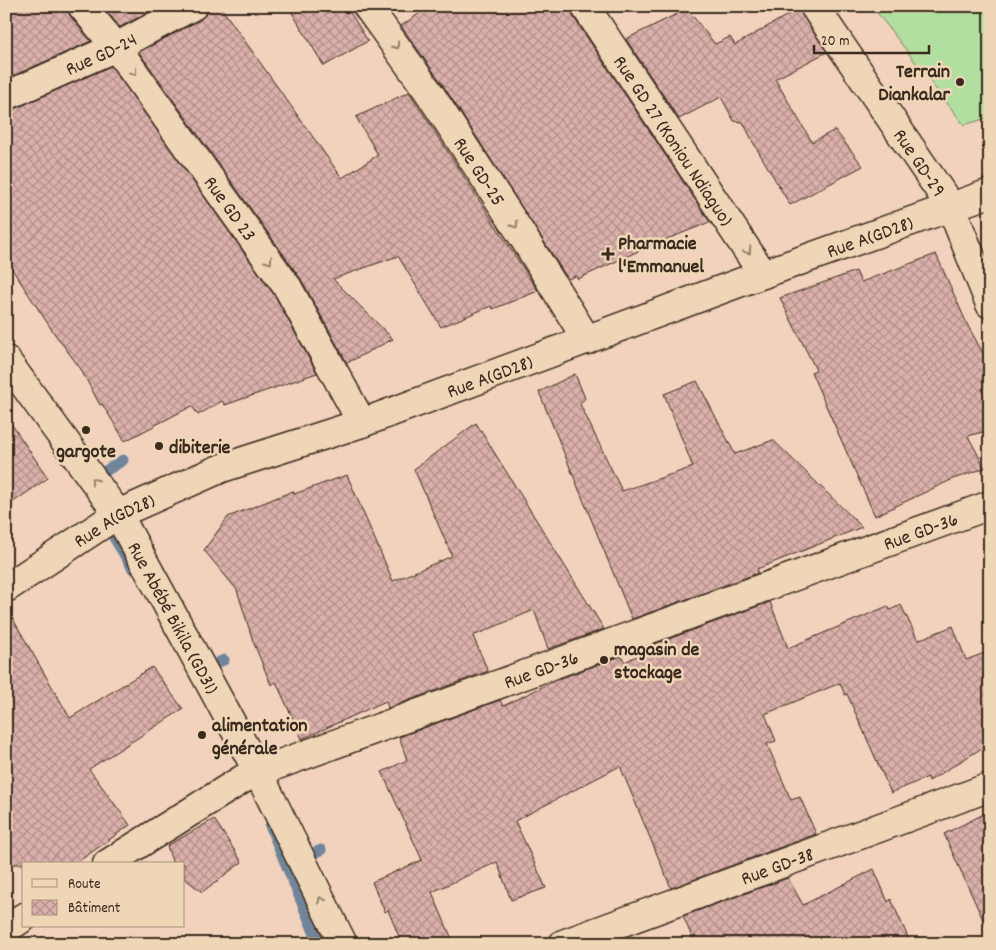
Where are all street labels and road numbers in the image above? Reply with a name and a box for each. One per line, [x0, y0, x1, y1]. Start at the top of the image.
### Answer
street label: Rue GD-24 [62, 27, 143, 85]
street label: Rue GD 27 (Koniou Ndiaguo) [605, 51, 738, 233]
street label: Rue GD-29 [885, 124, 951, 204]
street label: Rue GD-25 [445, 133, 510, 212]
street label: Rue GD 23 [195, 171, 261, 248]
street label: Rue A(GD28) [824, 210, 918, 267]
street label: Rue A(GD28) [443, 350, 538, 407]
street label: Rue A(GD28) [69, 488, 160, 556]
street label: Rue GD-36 [880, 507, 963, 560]
street label: Rue Abébé Bikila (GD31) [119, 538, 224, 700]
street label: Rue GD-36 [501, 645, 583, 698]
street label: Rue GD-38 [738, 842, 819, 894]

